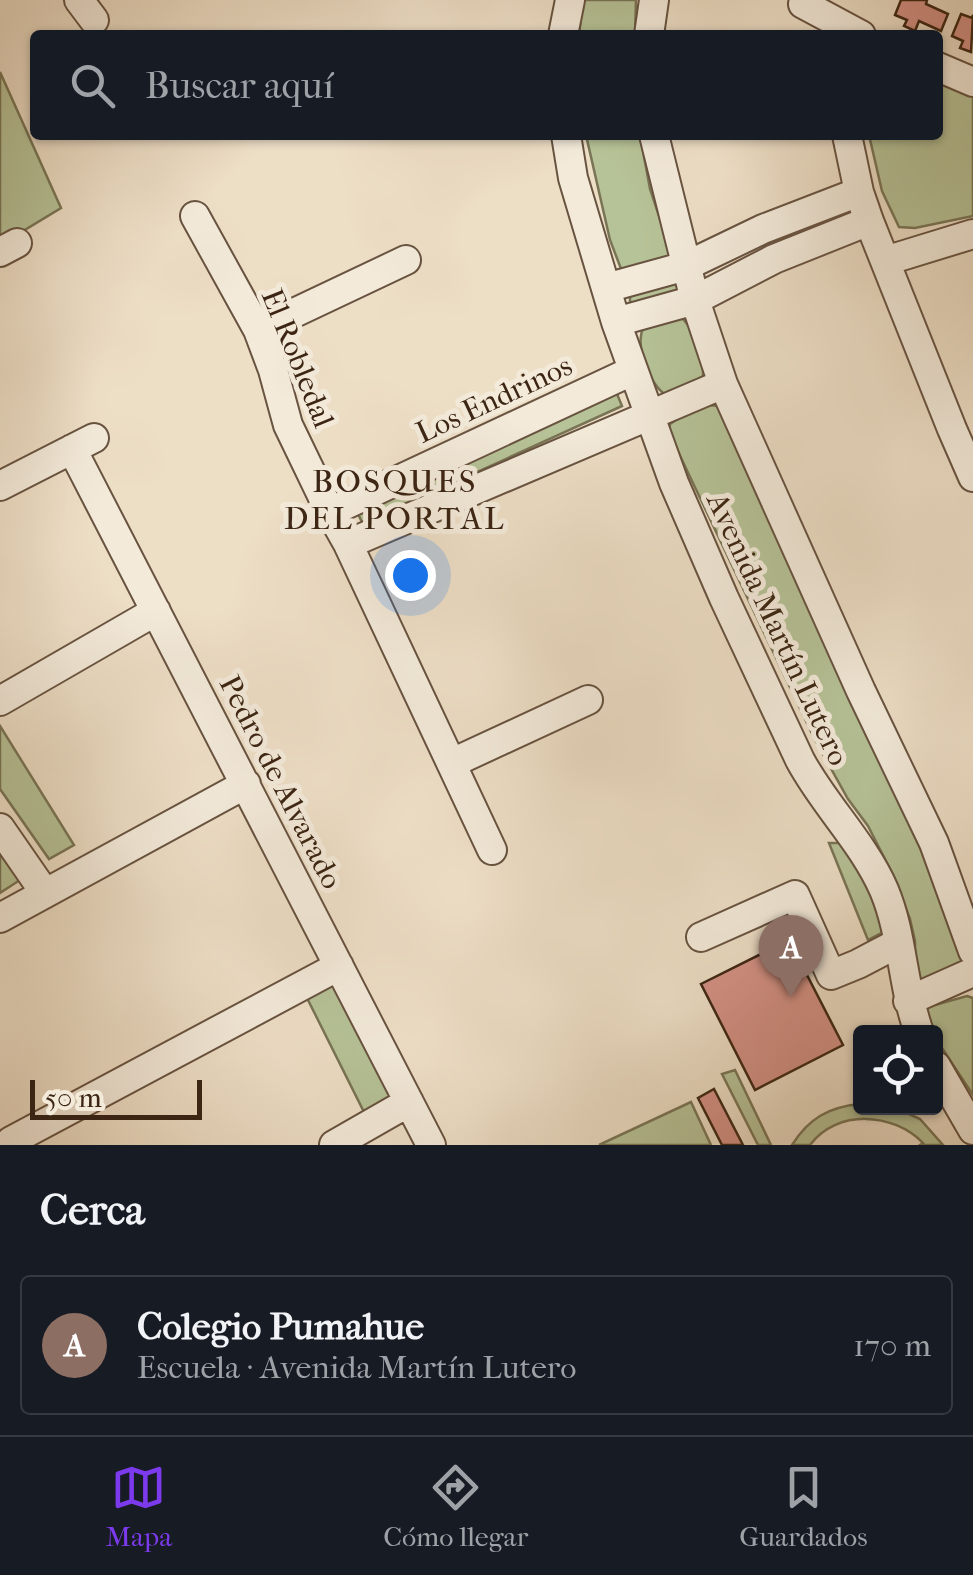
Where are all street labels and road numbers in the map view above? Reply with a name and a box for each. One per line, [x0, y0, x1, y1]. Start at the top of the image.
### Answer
street label: El Robledal [254, 284, 341, 433]
street label: Los Endrinos [411, 348, 578, 451]
street label: Avenida Martín Lutero [699, 486, 856, 771]
street label: Pedro de Alvarado [212, 670, 349, 895]

